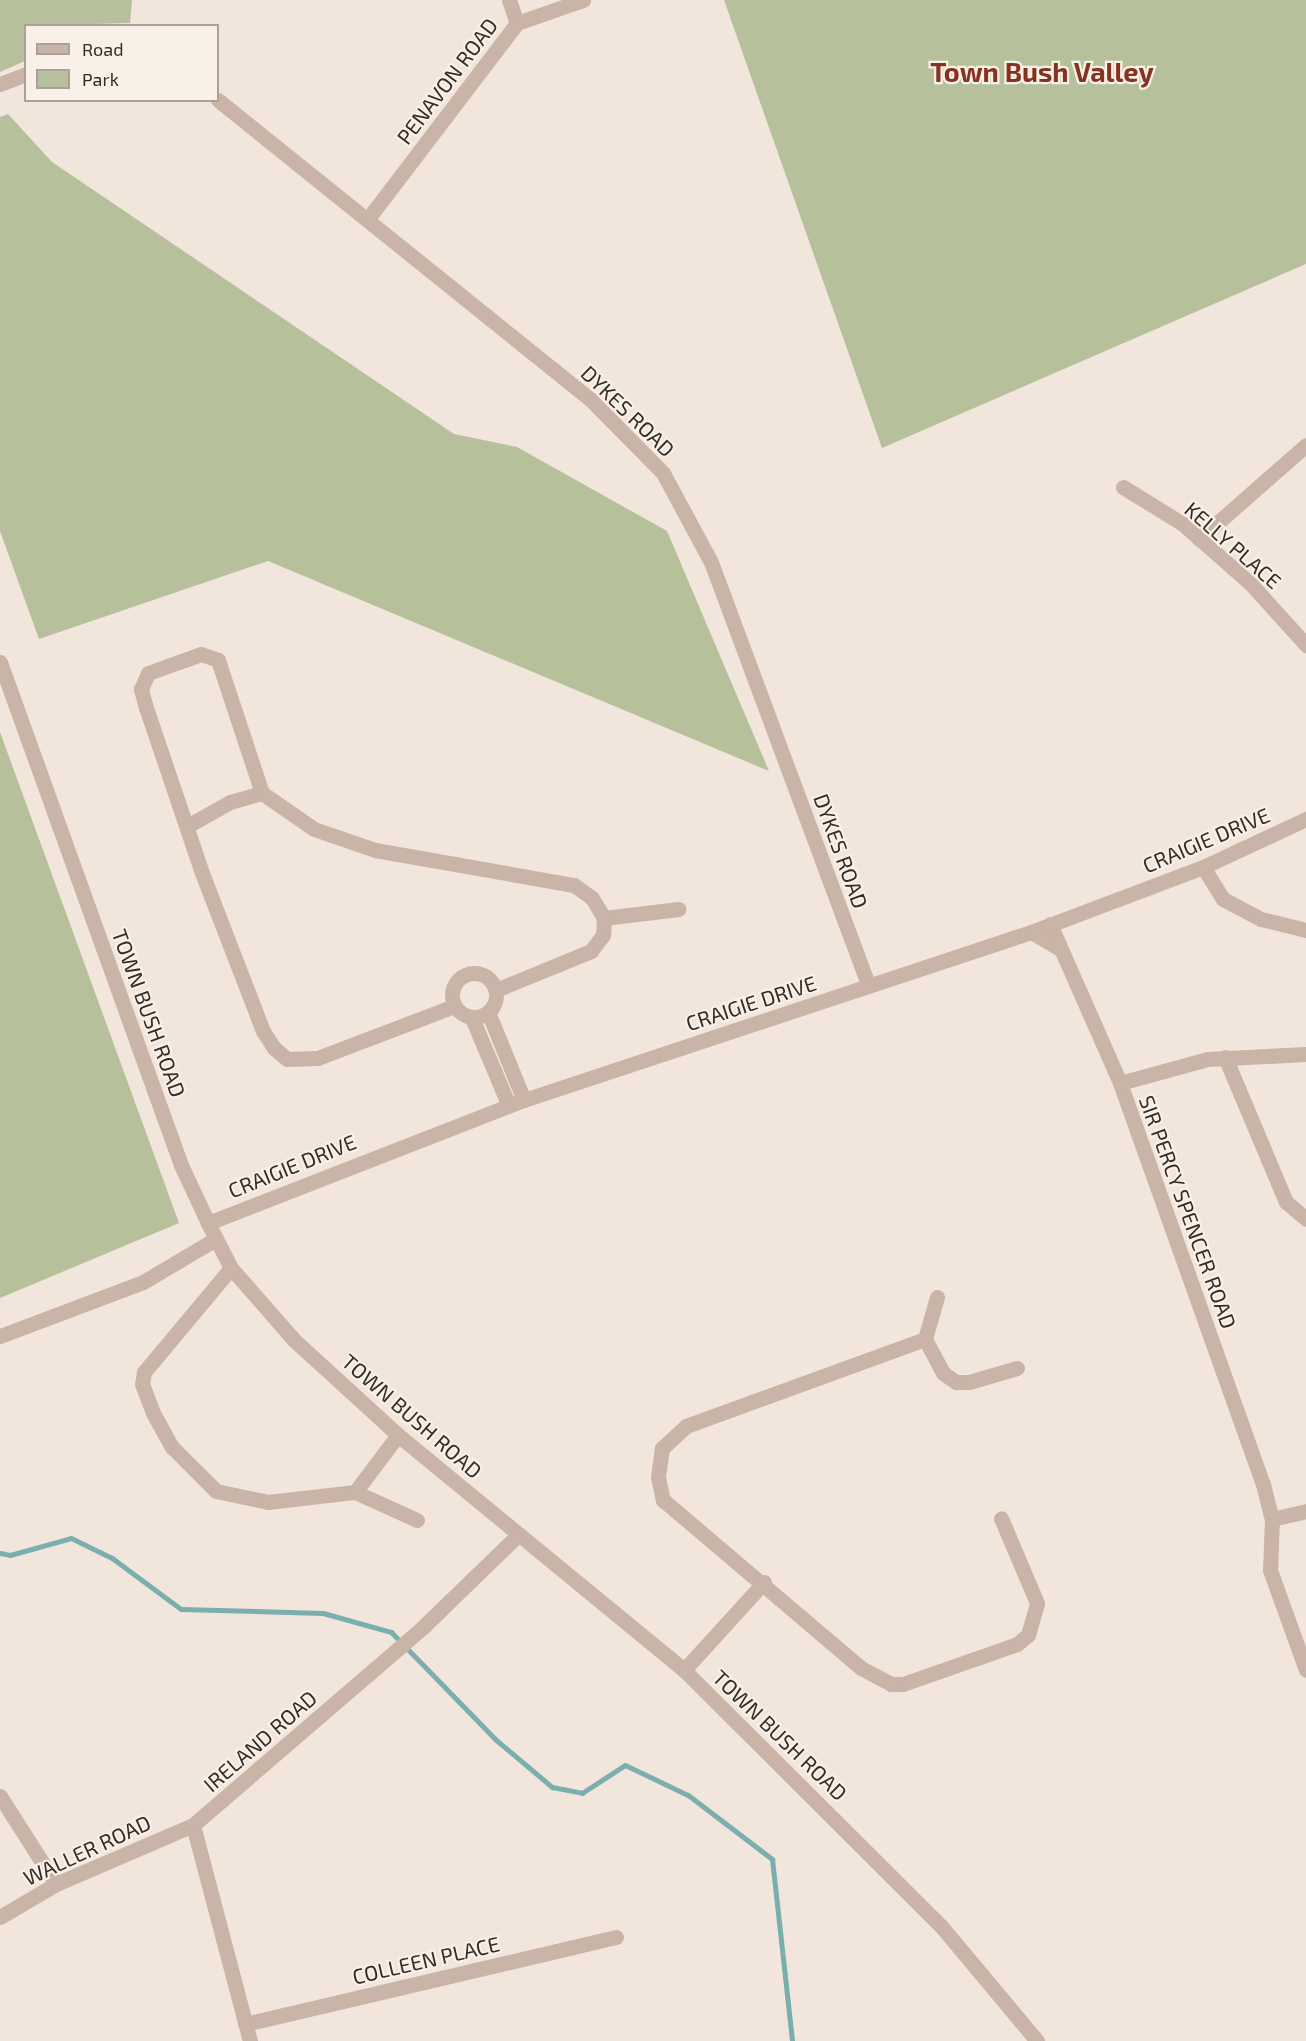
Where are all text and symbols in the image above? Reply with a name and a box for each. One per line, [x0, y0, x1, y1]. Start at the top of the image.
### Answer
street label: PENAVON ROAD [391, 13, 503, 149]
legend [24, 24, 219, 102]
text: Road [82, 38, 123, 60]
district label: Town Bush Valley [930, 56, 1154, 88]
text: Park [82, 68, 119, 90]
street label: DYKES ROAD [576, 360, 680, 462]
street label: KELLY PLACE [1179, 496, 1287, 594]
street label: DYKES ROAD [809, 790, 873, 912]
street label: CRAIGIE DRIVE [1139, 802, 1273, 878]
street label: TOWN BUSH ROAD [107, 926, 191, 1100]
street label: CRAIGIE DRIVE [683, 970, 819, 1036]
street label: SIR PERCY SPENCER ROAD [1134, 1092, 1242, 1332]
street label: CRAIGIE DRIVE [224, 1129, 360, 1203]
street label: TOWN BUSH ROAD [337, 1349, 487, 1483]
street label: TOWN BUSH ROAD [708, 1665, 852, 1805]
street label: IRELAND ROAD [198, 1685, 322, 1797]
street label: WALLER ROAD [19, 1810, 155, 1890]
street label: COLLEEN PLACE [350, 1931, 502, 1989]

